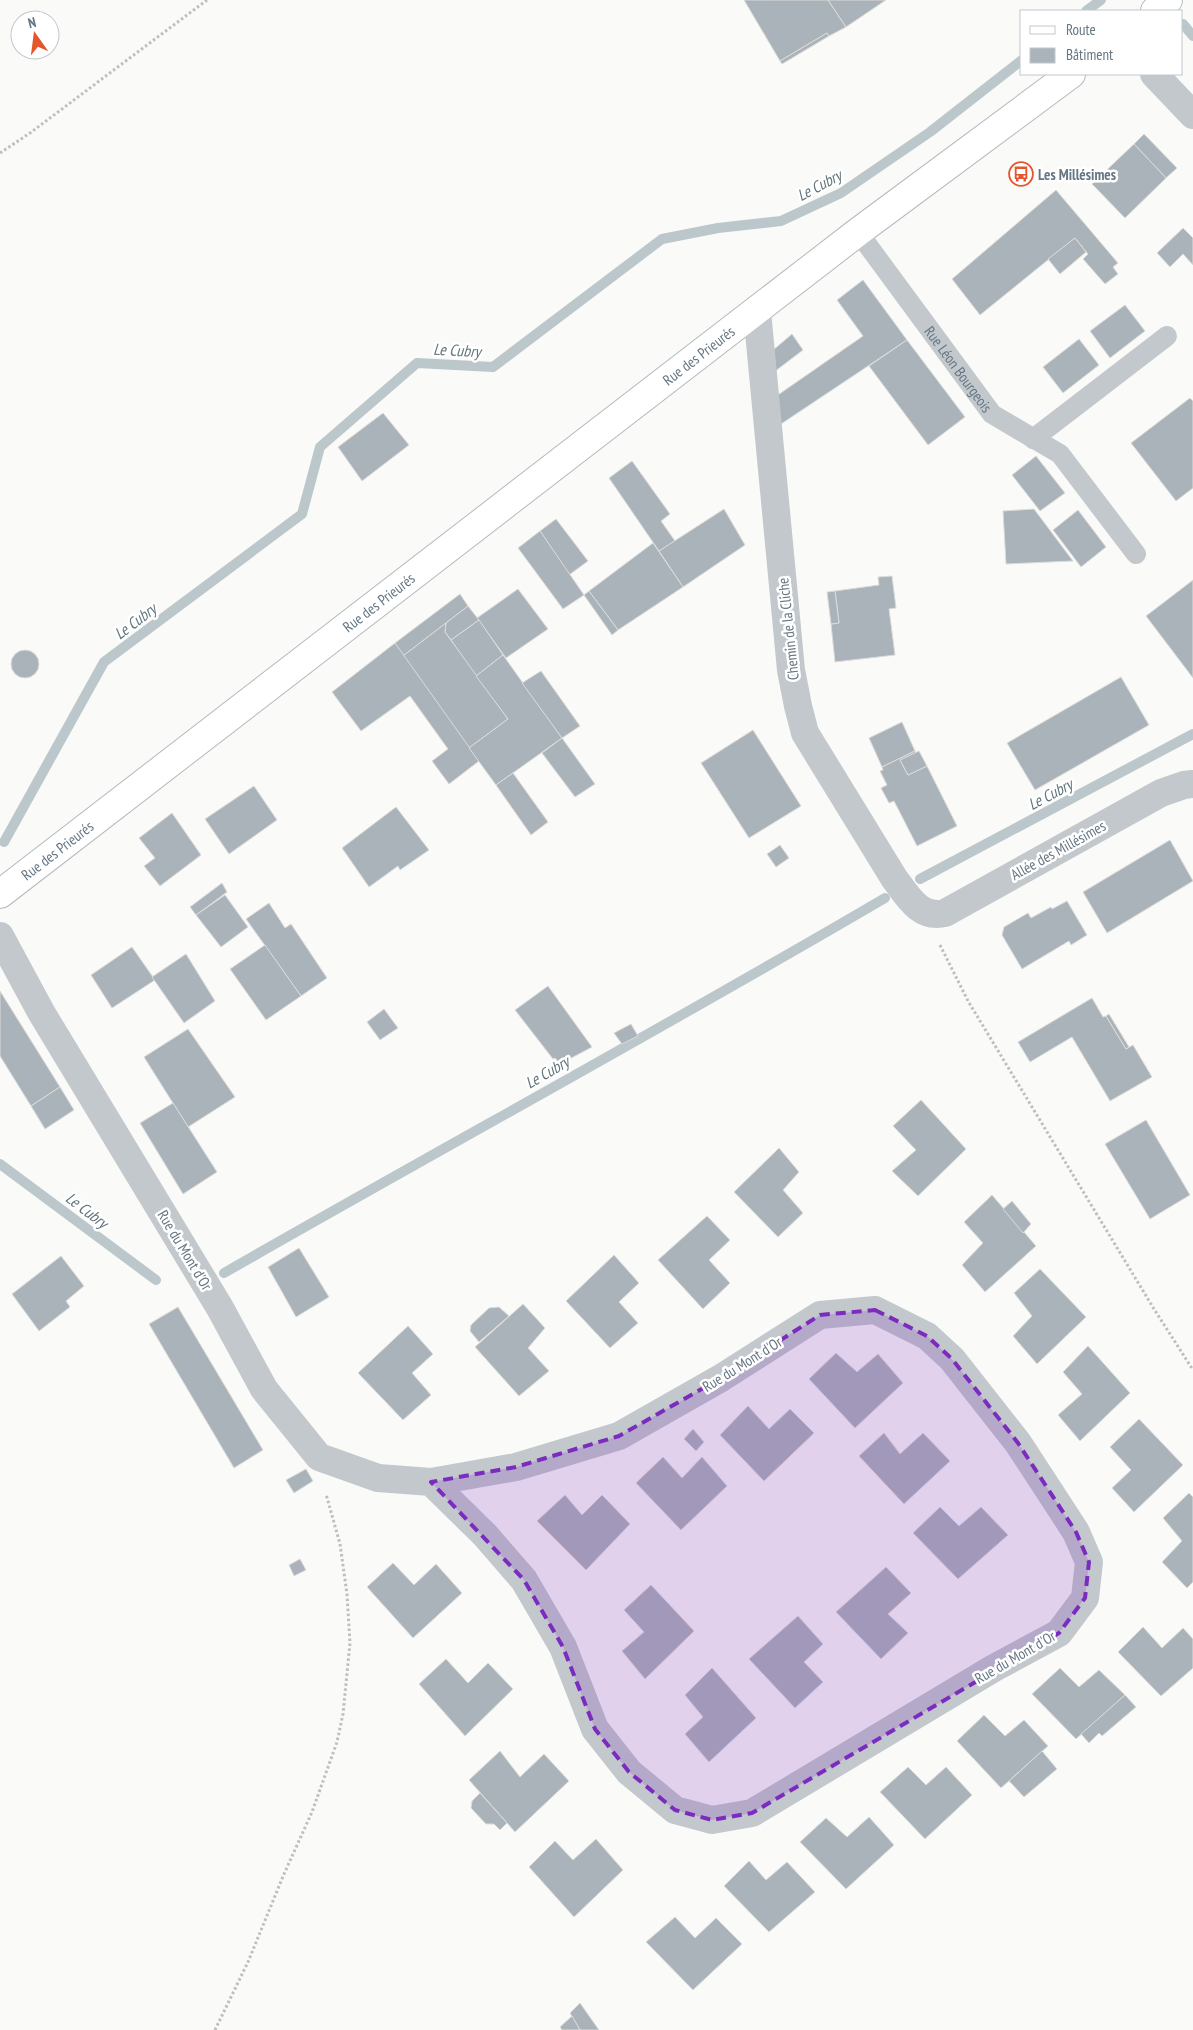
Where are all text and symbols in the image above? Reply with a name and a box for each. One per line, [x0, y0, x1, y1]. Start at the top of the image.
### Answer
north arrow [10, 10, 60, 60]
legend [1020, 10, 1183, 75]
text: N [26, 13, 38, 32]
text: Route [1066, 20, 1096, 39]
text: Bâtiment [1066, 45, 1113, 64]
bus stop icon: Les Millésimes [1008, 161, 1034, 187]
water label: Le Cubry [793, 164, 846, 205]
place label: Les Millésimes [1038, 165, 1116, 184]
street label: Rue des Prieurés [658, 321, 738, 389]
street label: Rue Léon Bourgeois [921, 322, 997, 416]
water label: Le Cubry [433, 339, 483, 361]
street label: Rue des Prieurés [339, 568, 418, 636]
street label: Chemin de la Cliche [773, 577, 803, 681]
water label: Le Cubry [110, 598, 162, 643]
water label: Le Cubry [1024, 773, 1077, 814]
street label: Rue des Prieurés [17, 816, 97, 884]
street label: Allée des Millésimes [1007, 816, 1109, 884]
water label: Le Cubry [521, 1051, 574, 1093]
water label: Le Cubry [62, 1188, 114, 1233]
street label: Rue du Mont d'Or [154, 1206, 217, 1294]
street label: Rue du Mont d'Or [699, 1332, 786, 1396]
street label: Rue du Mont d'Or [971, 1626, 1060, 1688]

